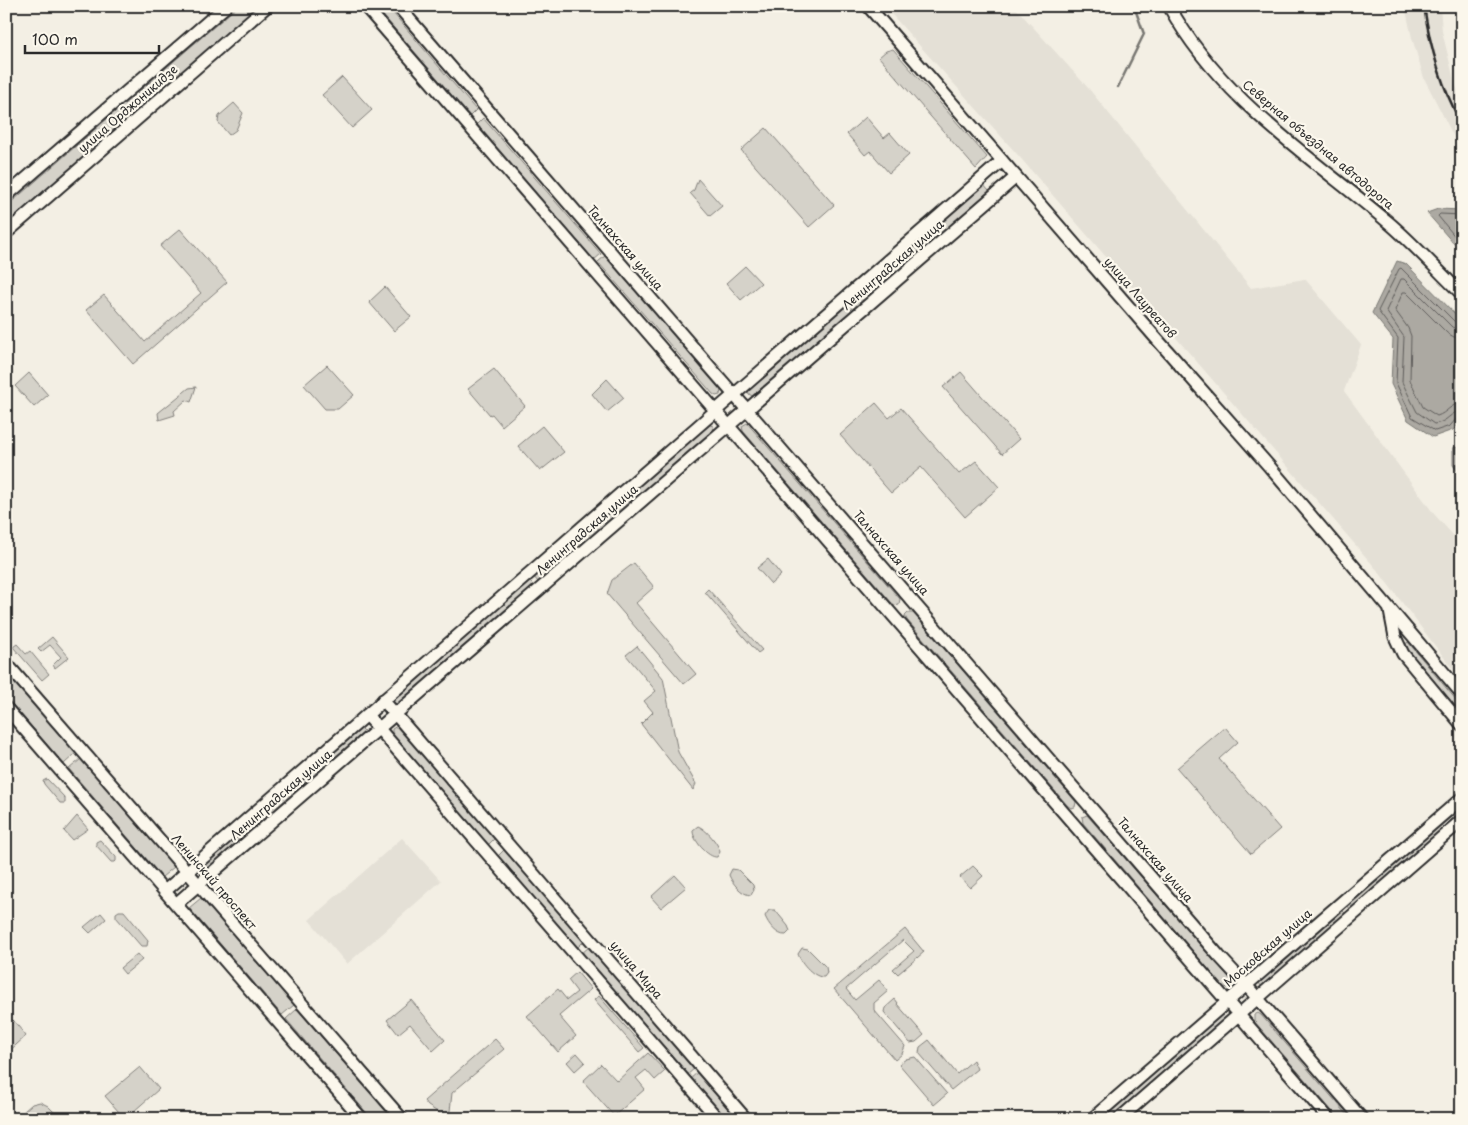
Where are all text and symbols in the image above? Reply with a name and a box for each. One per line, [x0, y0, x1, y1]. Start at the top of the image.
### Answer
scale bar [25, 22, 159, 54]
text: 100 m [32, 27, 78, 50]
street label: улица Орджоникидзе [74, 60, 181, 157]
street label: Северная объездная автодорога [1239, 75, 1399, 213]
street label: Талнахская улица [584, 201, 668, 294]
street label: Ленинградская улица [837, 215, 948, 314]
street label: улица Лауреатов [1100, 253, 1181, 342]
street label: Ленинградская улица [531, 480, 642, 579]
street label: Талнахская улица [850, 506, 934, 599]
street label: Ленинградская улица [225, 745, 336, 844]
street label: Талнахская улица [1114, 813, 1198, 906]
street label: Ленинский проспект [168, 829, 262, 933]
street label: Московская улица [1219, 904, 1316, 991]
street label: улица Мира [606, 936, 668, 1003]

